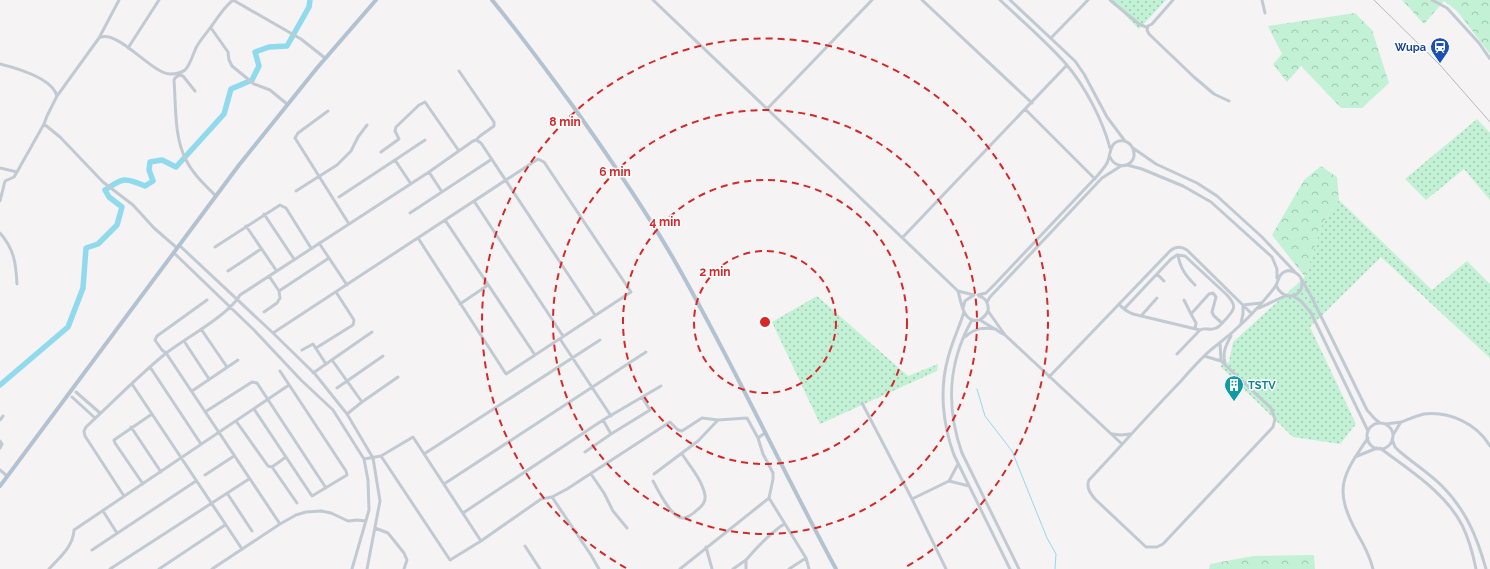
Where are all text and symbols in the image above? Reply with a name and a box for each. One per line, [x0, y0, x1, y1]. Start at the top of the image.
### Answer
station icon: Wupa [1429, 36, 1451, 64]
place label: Wupa [1395, 41, 1426, 54]
text: 8 min [549, 115, 581, 129]
text: 6 min [599, 165, 631, 179]
text: 4 min [649, 215, 681, 229]
text: 2 min [699, 265, 731, 279]
centre of rings [758, 315, 772, 329]
building icon: TSTV [1223, 374, 1245, 402]
place label: TSTV [1248, 379, 1276, 392]

